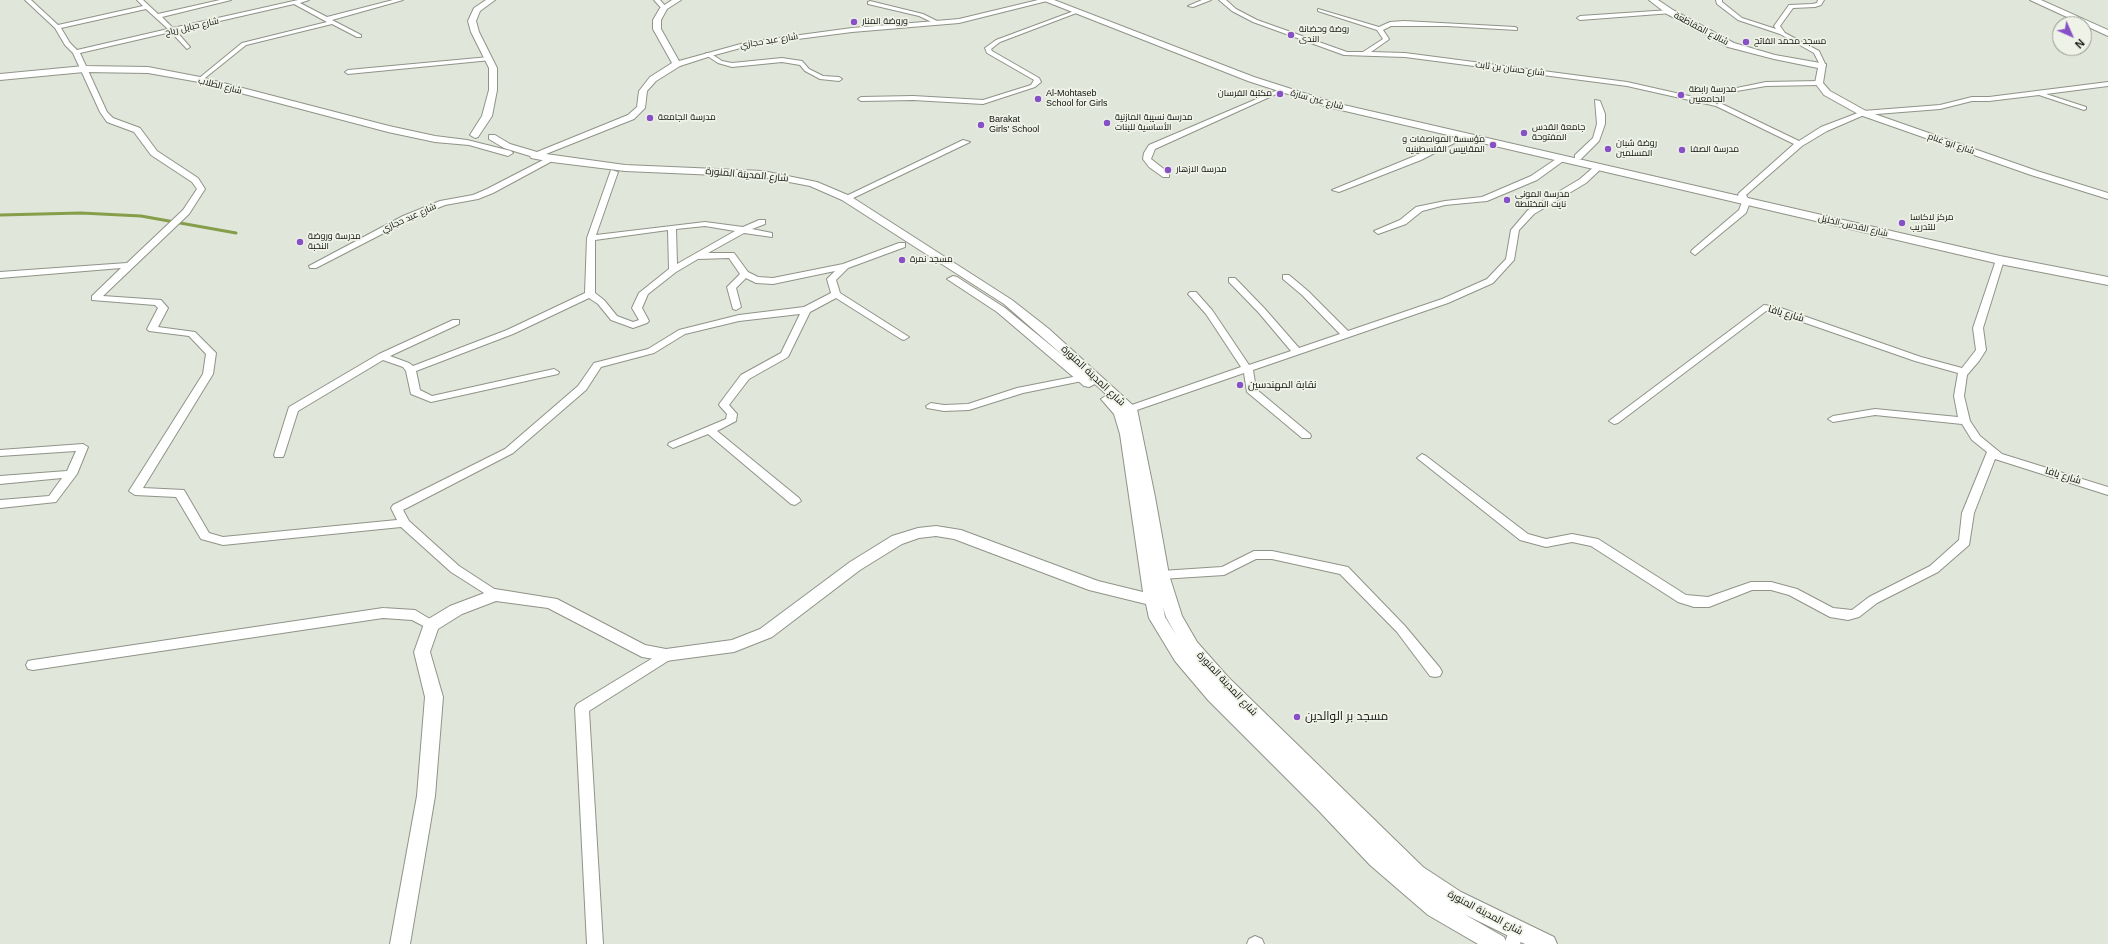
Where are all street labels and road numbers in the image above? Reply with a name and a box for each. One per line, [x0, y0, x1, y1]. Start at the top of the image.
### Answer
street label: شالاع المقاطعة [1672, 10, 1730, 48]
street label: شارع حبايل رياح [164, 16, 220, 38]
street label: شارع عبد حجازي [739, 31, 799, 51]
street label: شارع حسان بن ثابت [1475, 59, 1545, 79]
street label: شارع الطلاب [197, 75, 243, 97]
street label: شارع عين سارة [1289, 88, 1345, 112]
street label: شارع ابو غنام [1926, 131, 1976, 157]
street label: شارع المدينة المنورة [705, 165, 789, 185]
street label: شارع عبد حجازي [380, 201, 438, 235]
street label: شارع القدس-الخليل [1817, 213, 1889, 239]
street label: شارع يافا [1767, 303, 1805, 325]
street label: شارع المدينة المنورة [1058, 343, 1128, 409]
street label: شارع يافا [2044, 465, 2082, 487]
street label: شارع المدينة المنورة [1194, 649, 1260, 719]
street label: شارع المدينة المنورة [1445, 888, 1525, 938]

